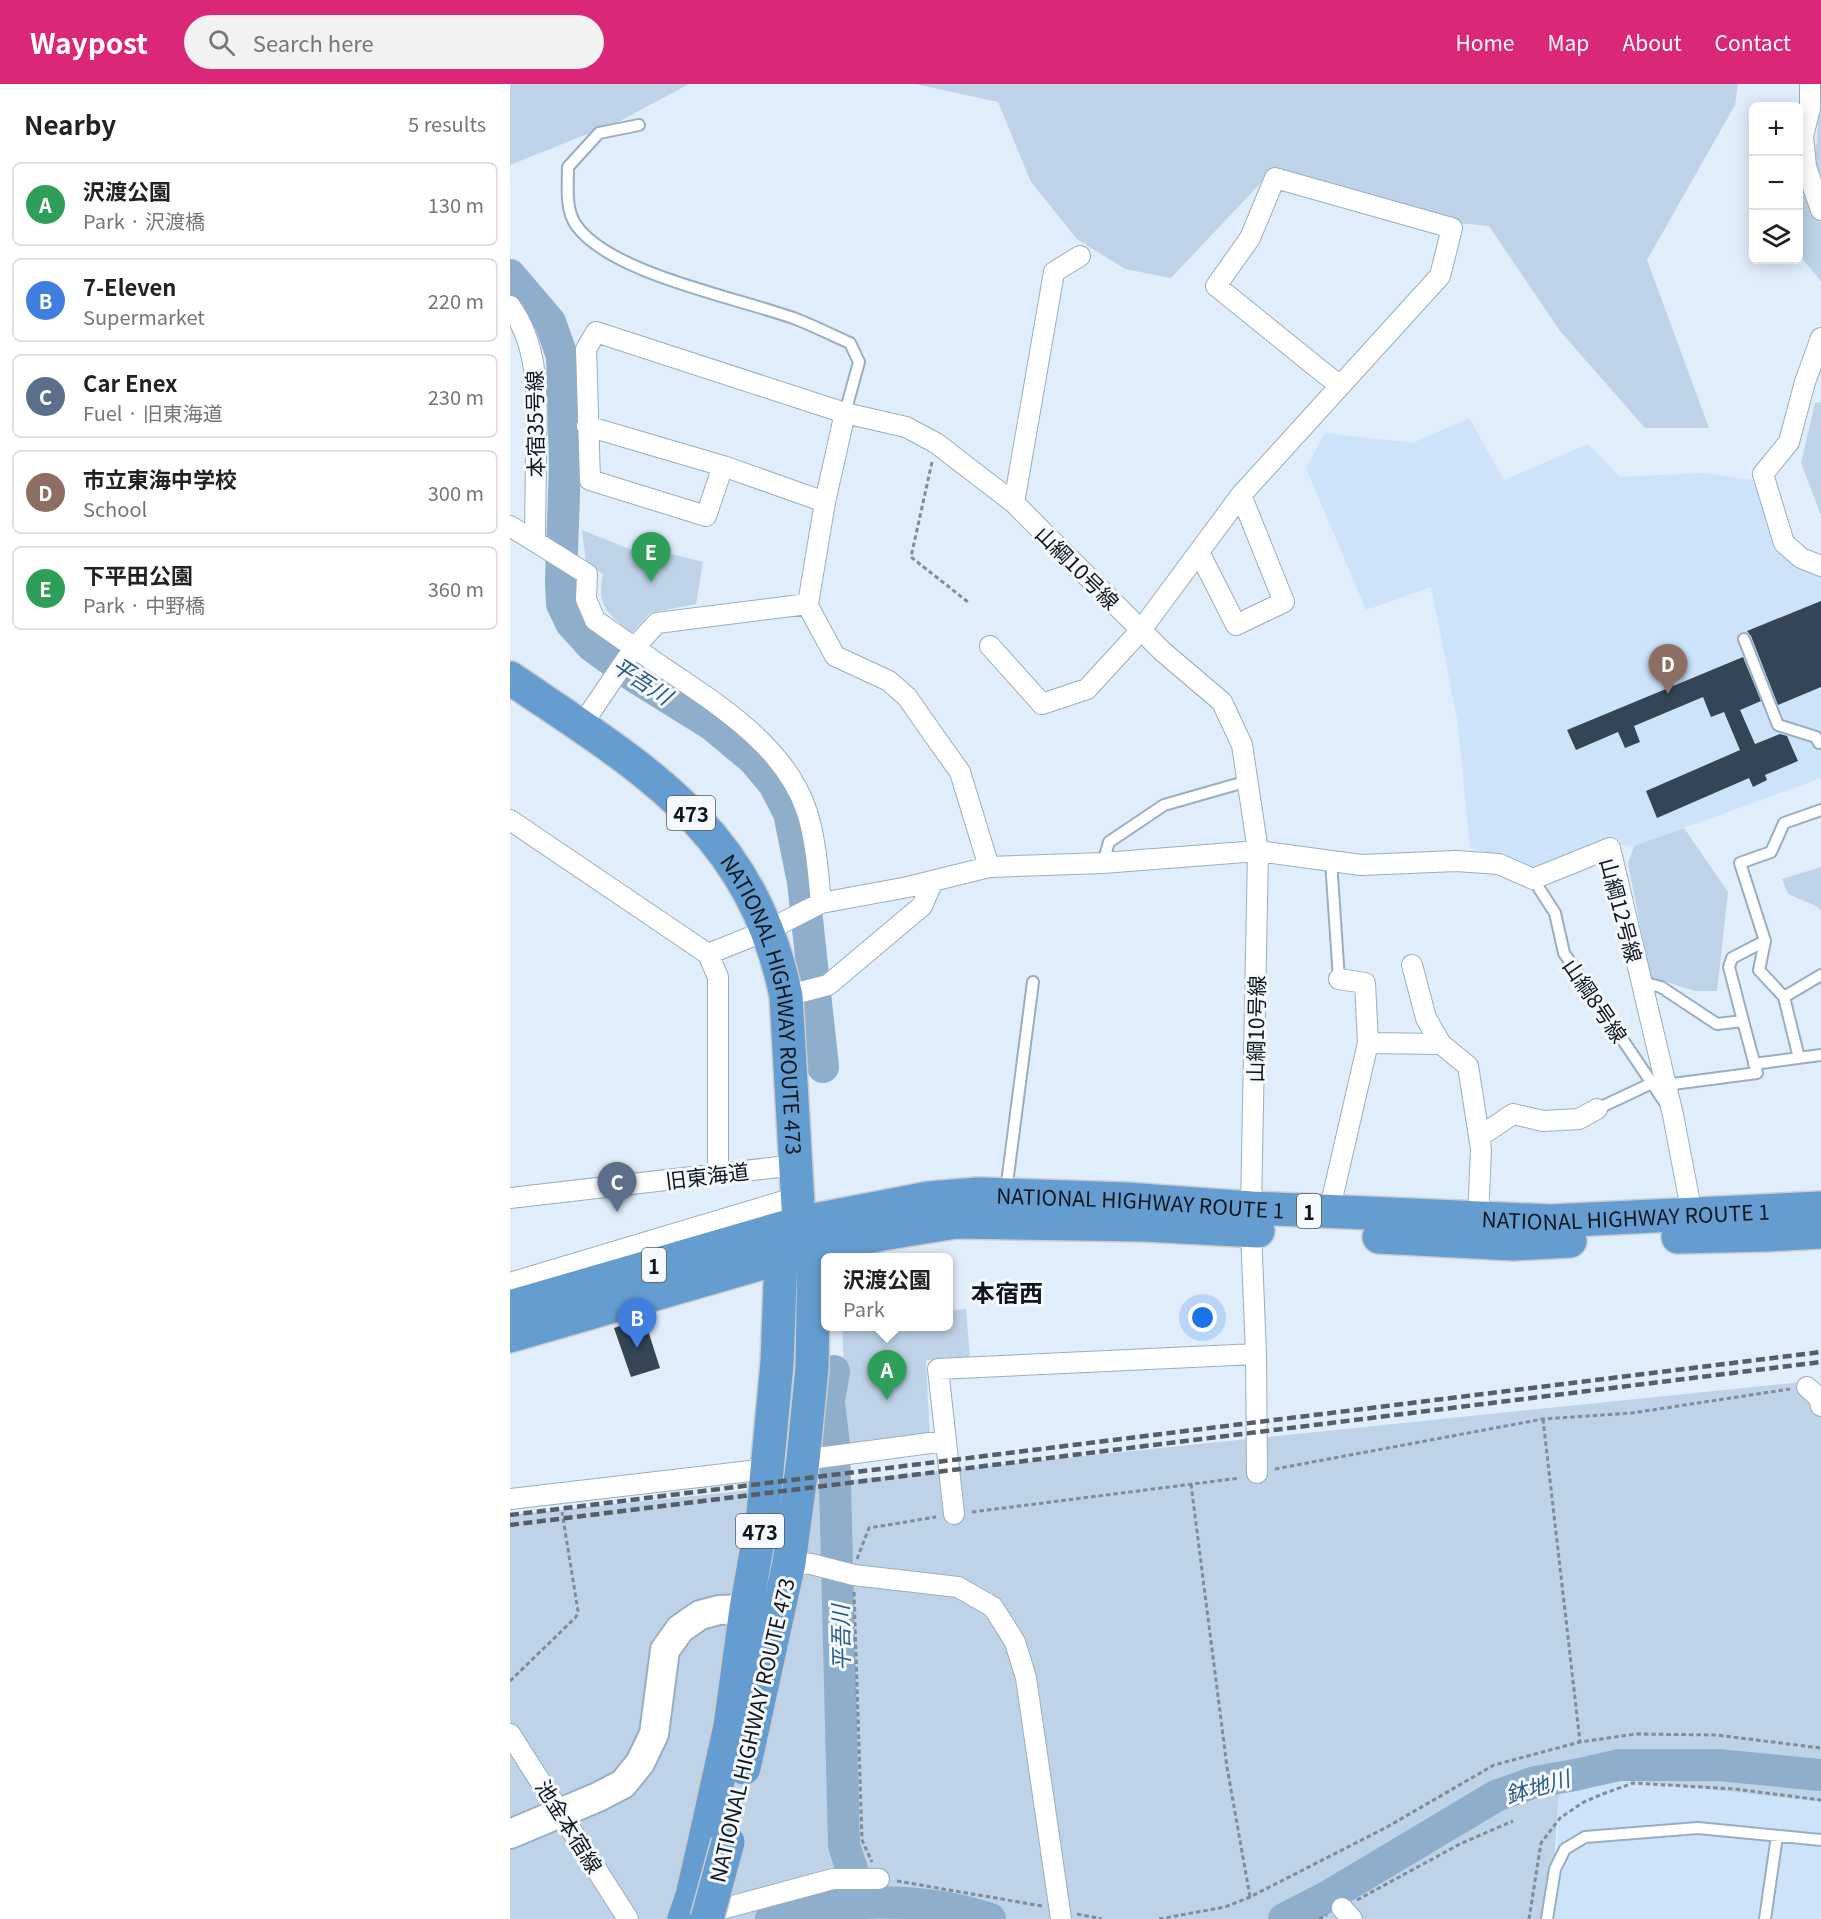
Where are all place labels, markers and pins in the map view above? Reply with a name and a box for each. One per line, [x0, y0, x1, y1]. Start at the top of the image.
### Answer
pin: E [632, 532, 670, 582]
pin: D [1648, 644, 1688, 694]
pin: C [598, 1162, 636, 1212]
pin: B [618, 1298, 656, 1348]
pin: A [868, 1350, 907, 1400]

